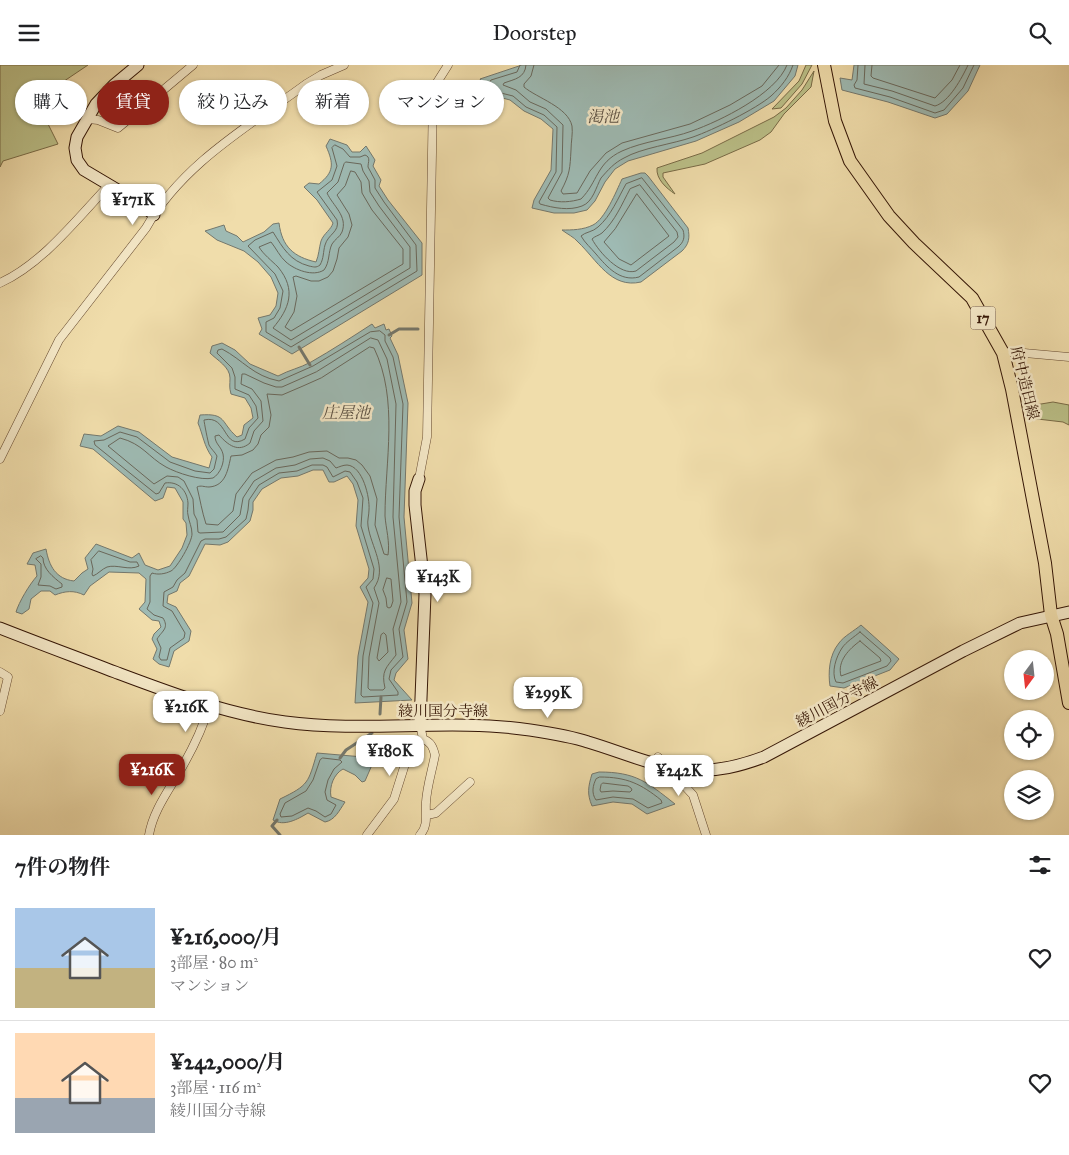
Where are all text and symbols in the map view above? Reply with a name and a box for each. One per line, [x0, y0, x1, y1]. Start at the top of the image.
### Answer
icon: menu [15, 19, 43, 47]
text: Doorstep [492, 19, 577, 46]
icon: search [1026, 19, 1054, 47]
chip: 購入 [15, 80, 87, 125]
chip: 賃貸 [97, 80, 169, 125]
chip: 絞り込み [179, 80, 287, 125]
chip: 新着 [297, 80, 369, 125]
chip: マンション [379, 80, 504, 125]
water label: 渇池 [587, 107, 621, 126]
pin: ¥171K [98, 184, 168, 226]
text: ¥171K [111, 190, 155, 209]
road number: 17 [970, 307, 996, 329]
street label: 府中造田線 [1007, 344, 1043, 422]
water label: 庄屋池 [322, 403, 372, 422]
pin: ¥143K [403, 561, 473, 603]
text: ¥143K [416, 567, 460, 586]
north arrow [1004, 650, 1054, 700]
map controls [1004, 650, 1054, 820]
street label: 綾川国分寺線 [793, 673, 881, 731]
pin: ¥299K [513, 677, 583, 719]
text: ¥299K [525, 683, 571, 702]
pin: ¥216K [151, 691, 221, 733]
text: ¥216K [164, 697, 208, 716]
street label: 綾川国分寺線 [398, 702, 488, 720]
button: locate [1004, 710, 1054, 760]
pin: ¥180K [355, 735, 425, 777]
text: ¥180K [367, 741, 413, 760]
pin: ¥216K [117, 753, 187, 796]
pin: ¥242K [644, 755, 714, 797]
text: ¥216K [130, 760, 174, 779]
text: ¥242K [656, 761, 702, 780]
button: layers [1004, 770, 1054, 820]
icon: filters [1026, 851, 1054, 879]
text: 7件の物件 [15, 854, 110, 880]
text: ¥216,000/月 [170, 924, 282, 950]
icon: home [55, 928, 115, 988]
icon: heart [1026, 944, 1054, 972]
text: 3部屋 · 80 m² [170, 953, 258, 972]
text: マンション [170, 976, 249, 995]
text: ¥242,000/月 [170, 1049, 285, 1075]
icon: home [55, 1053, 115, 1113]
icon: heart [1026, 1069, 1054, 1097]
text: 3部屋 · 116 m² [170, 1078, 261, 1097]
text: 綾川国分寺線 [170, 1101, 266, 1120]

